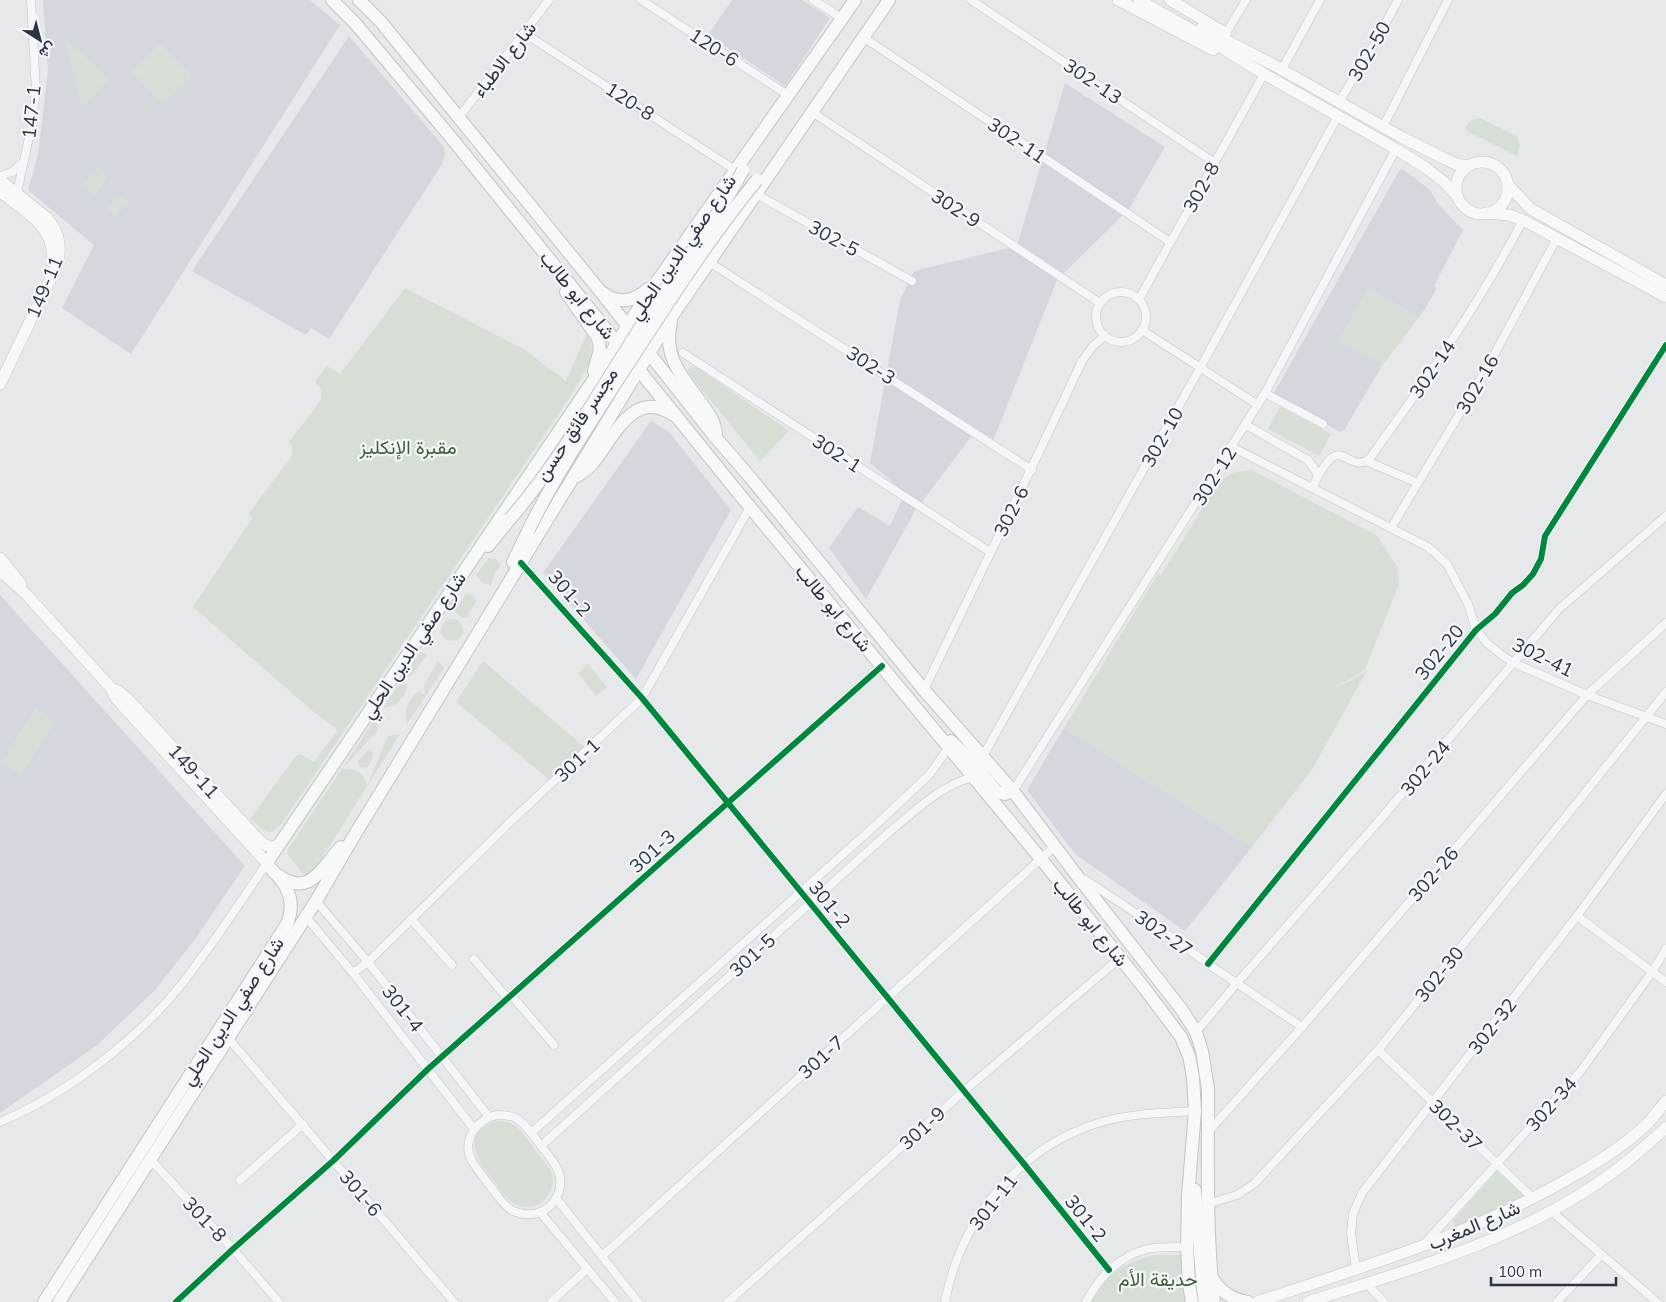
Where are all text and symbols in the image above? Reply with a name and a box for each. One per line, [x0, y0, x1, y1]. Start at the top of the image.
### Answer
north arrow [15, 15, 65, 65]
street label: شارع الاطباء [467, 16, 542, 102]
street label: 302-50 [1342, 17, 1396, 85]
street label: 120-6 [685, 22, 743, 72]
text: ش [35, 38, 60, 63]
street label: 302-13 [1059, 53, 1127, 109]
street label: 120-8 [601, 76, 659, 126]
street label: 147-1 [16, 84, 46, 140]
street label: 302-11 [983, 112, 1051, 168]
street label: 302-8 [1177, 158, 1225, 216]
street label: شارع صفي الدين الحلي [623, 170, 745, 327]
street label: 302-9 [927, 183, 985, 233]
street label: 302-5 [805, 214, 863, 262]
street label: شارع ابو طالب [534, 246, 621, 345]
street label: 149-11 [20, 252, 68, 322]
street label: 302-14 [1404, 335, 1460, 403]
street label: 302-3 [842, 340, 900, 390]
street label: 302-16 [1450, 350, 1504, 418]
street label: مجسر فائق حسن [529, 363, 623, 485]
street label: 302-10 [1136, 403, 1188, 471]
street label: 302-1 [808, 428, 866, 478]
park label: مقبرة الإنكليز [358, 435, 457, 460]
street label: 302-12 [1187, 442, 1241, 510]
street label: 302-6 [988, 482, 1034, 540]
street label: شارع ابو طالب [790, 559, 878, 657]
street label: 301-2 [543, 565, 597, 621]
street label: شارع صفي الدين الحلي [355, 567, 474, 725]
street label: 302-20 [1409, 619, 1469, 685]
street label: 302-41 [1508, 632, 1578, 682]
street label: 301-1 [549, 733, 605, 787]
street label: 302-24 [1395, 735, 1455, 801]
street label: 149-11 [163, 739, 225, 803]
street label: 301-3 [624, 824, 680, 878]
street label: 302-26 [1403, 842, 1463, 906]
street label: شارع ابو طالب [1047, 873, 1134, 972]
street label: 301-2 [804, 876, 856, 932]
street label: 302-27 [1130, 904, 1198, 962]
street label: 301-5 [724, 928, 780, 982]
street label: شارع صفي الدين الحلي [175, 932, 292, 1092]
street label: 302-30 [1409, 941, 1469, 1007]
street label: 301-4 [377, 979, 429, 1037]
street label: 302-32 [1462, 993, 1522, 1059]
street label: 301-7 [793, 1030, 849, 1084]
street label: 302-34 [1520, 1072, 1582, 1136]
street label: 302-37 [1424, 1094, 1488, 1156]
street label: 301-9 [894, 1101, 950, 1155]
street label: 301-6 [335, 1165, 387, 1221]
street label: 301-11 [963, 1169, 1023, 1235]
street label: 301-2 [1060, 1190, 1112, 1246]
street label: 301-8 [178, 1191, 232, 1247]
street label: شارع المغرب [1425, 1195, 1524, 1256]
scale bar [1491, 1254, 1616, 1286]
text: 100 m [1498, 1262, 1542, 1281]
park label: حديقة الأم [1118, 1267, 1198, 1292]

